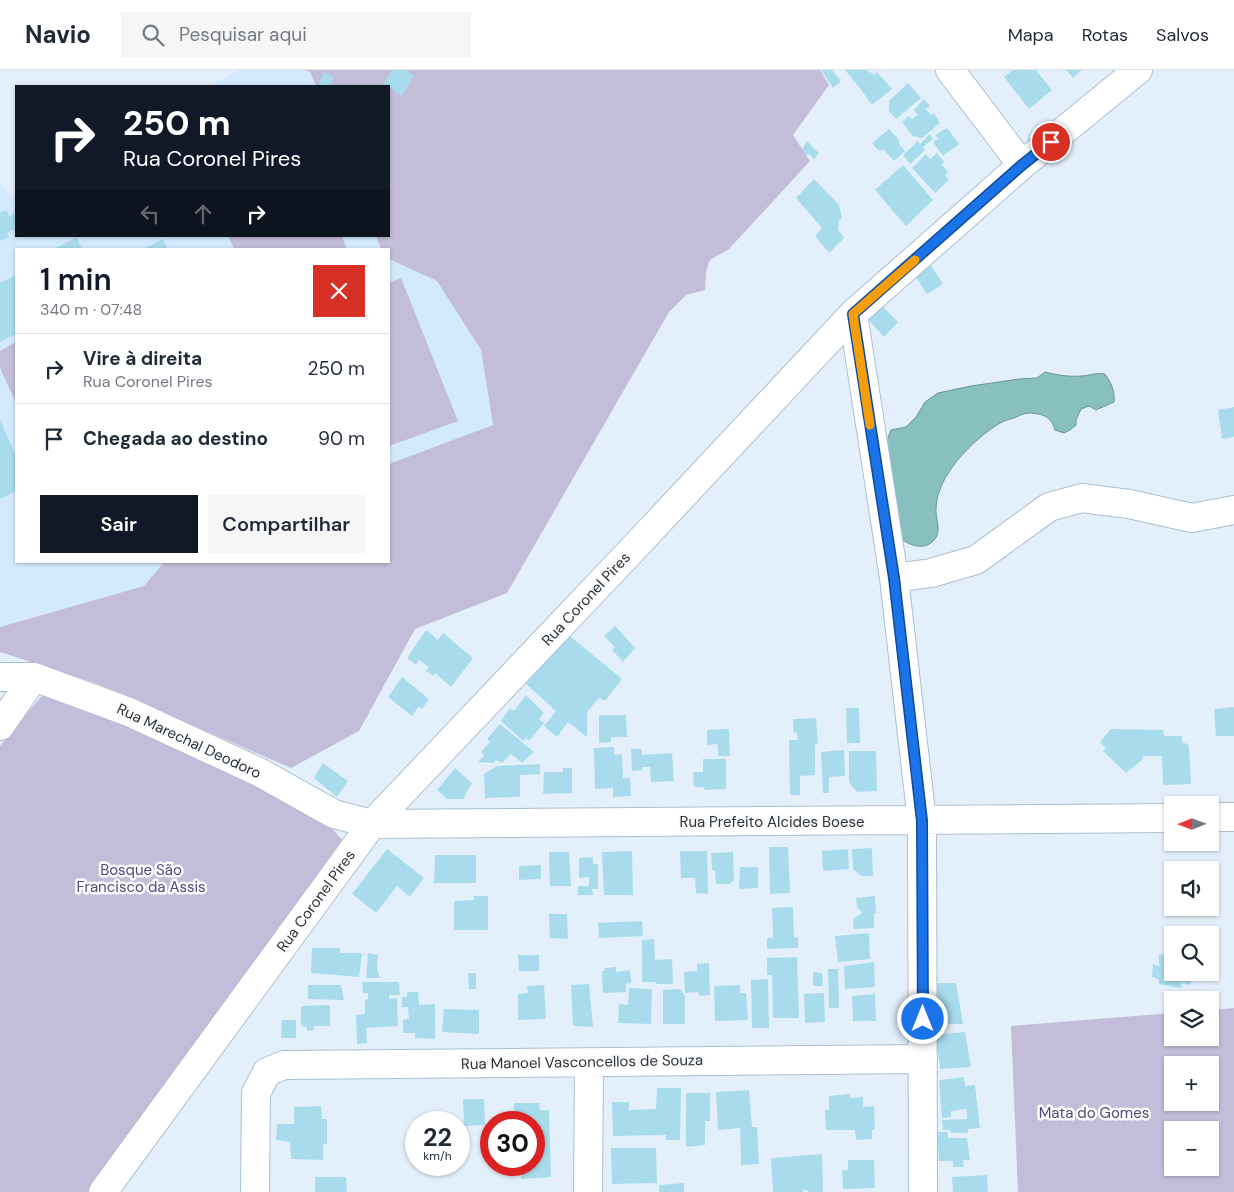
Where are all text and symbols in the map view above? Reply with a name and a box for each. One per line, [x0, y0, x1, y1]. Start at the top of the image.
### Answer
search box [121, 12, 471, 57]
text: Navio [25, 19, 91, 50]
icon: search [139, 21, 167, 49]
text: Pesquisar aqui [179, 22, 307, 47]
text: Mapa [1008, 23, 1054, 47]
text: Rotas [1082, 23, 1128, 47]
text: Salvos [1156, 23, 1209, 47]
text: 250 m [123, 100, 231, 146]
icon: right [40, 105, 105, 170]
pin [1030, 121, 1072, 163]
icon: arrive [1037, 128, 1065, 156]
text: Rua Coronel Pires [123, 144, 301, 173]
icon: left [136, 200, 164, 228]
icon: ahead [189, 200, 217, 228]
icon: right [242, 200, 270, 228]
text: 1 min [40, 260, 112, 299]
button: close [313, 265, 365, 317]
text: 340 m · 07:48 [40, 299, 142, 320]
text: Vire à direita [83, 346, 202, 371]
icon: right [40, 355, 68, 383]
text: 250 m [307, 356, 365, 381]
text: Rua Coronel Pires [83, 371, 213, 392]
icon: arrive [40, 425, 68, 453]
text: Chegada ao destino [83, 426, 268, 451]
text: 90 m [318, 426, 365, 451]
button: Sair [40, 495, 198, 553]
button: Compartilhar [208, 495, 365, 553]
street label: Rua Coronel Pires [537, 548, 635, 650]
street label: Rua Marechal Deodoro [114, 699, 265, 783]
north arrow [1164, 796, 1219, 851]
map controls [1164, 796, 1219, 1176]
street label: Rua Prefeito Alcides Boese [679, 812, 865, 832]
street label: Rua Coronel Pires [272, 846, 360, 956]
park label: Bosque São Francisco da Assis [76, 860, 206, 897]
button: sound [1164, 861, 1219, 916]
button: search [1164, 926, 1219, 981]
button: layers [1164, 991, 1219, 1046]
position arrow [896, 992, 948, 1044]
street label: Rua Manoel Vasconcellos de Souza [461, 1050, 703, 1074]
button: + [1164, 1056, 1219, 1111]
park label: Mata do Gomes [1039, 1103, 1149, 1123]
speed limit sign: 30 [480, 1111, 545, 1176]
text: 22 [423, 1121, 452, 1154]
button: − [1164, 1121, 1219, 1176]
text: km/h [423, 1148, 452, 1164]

